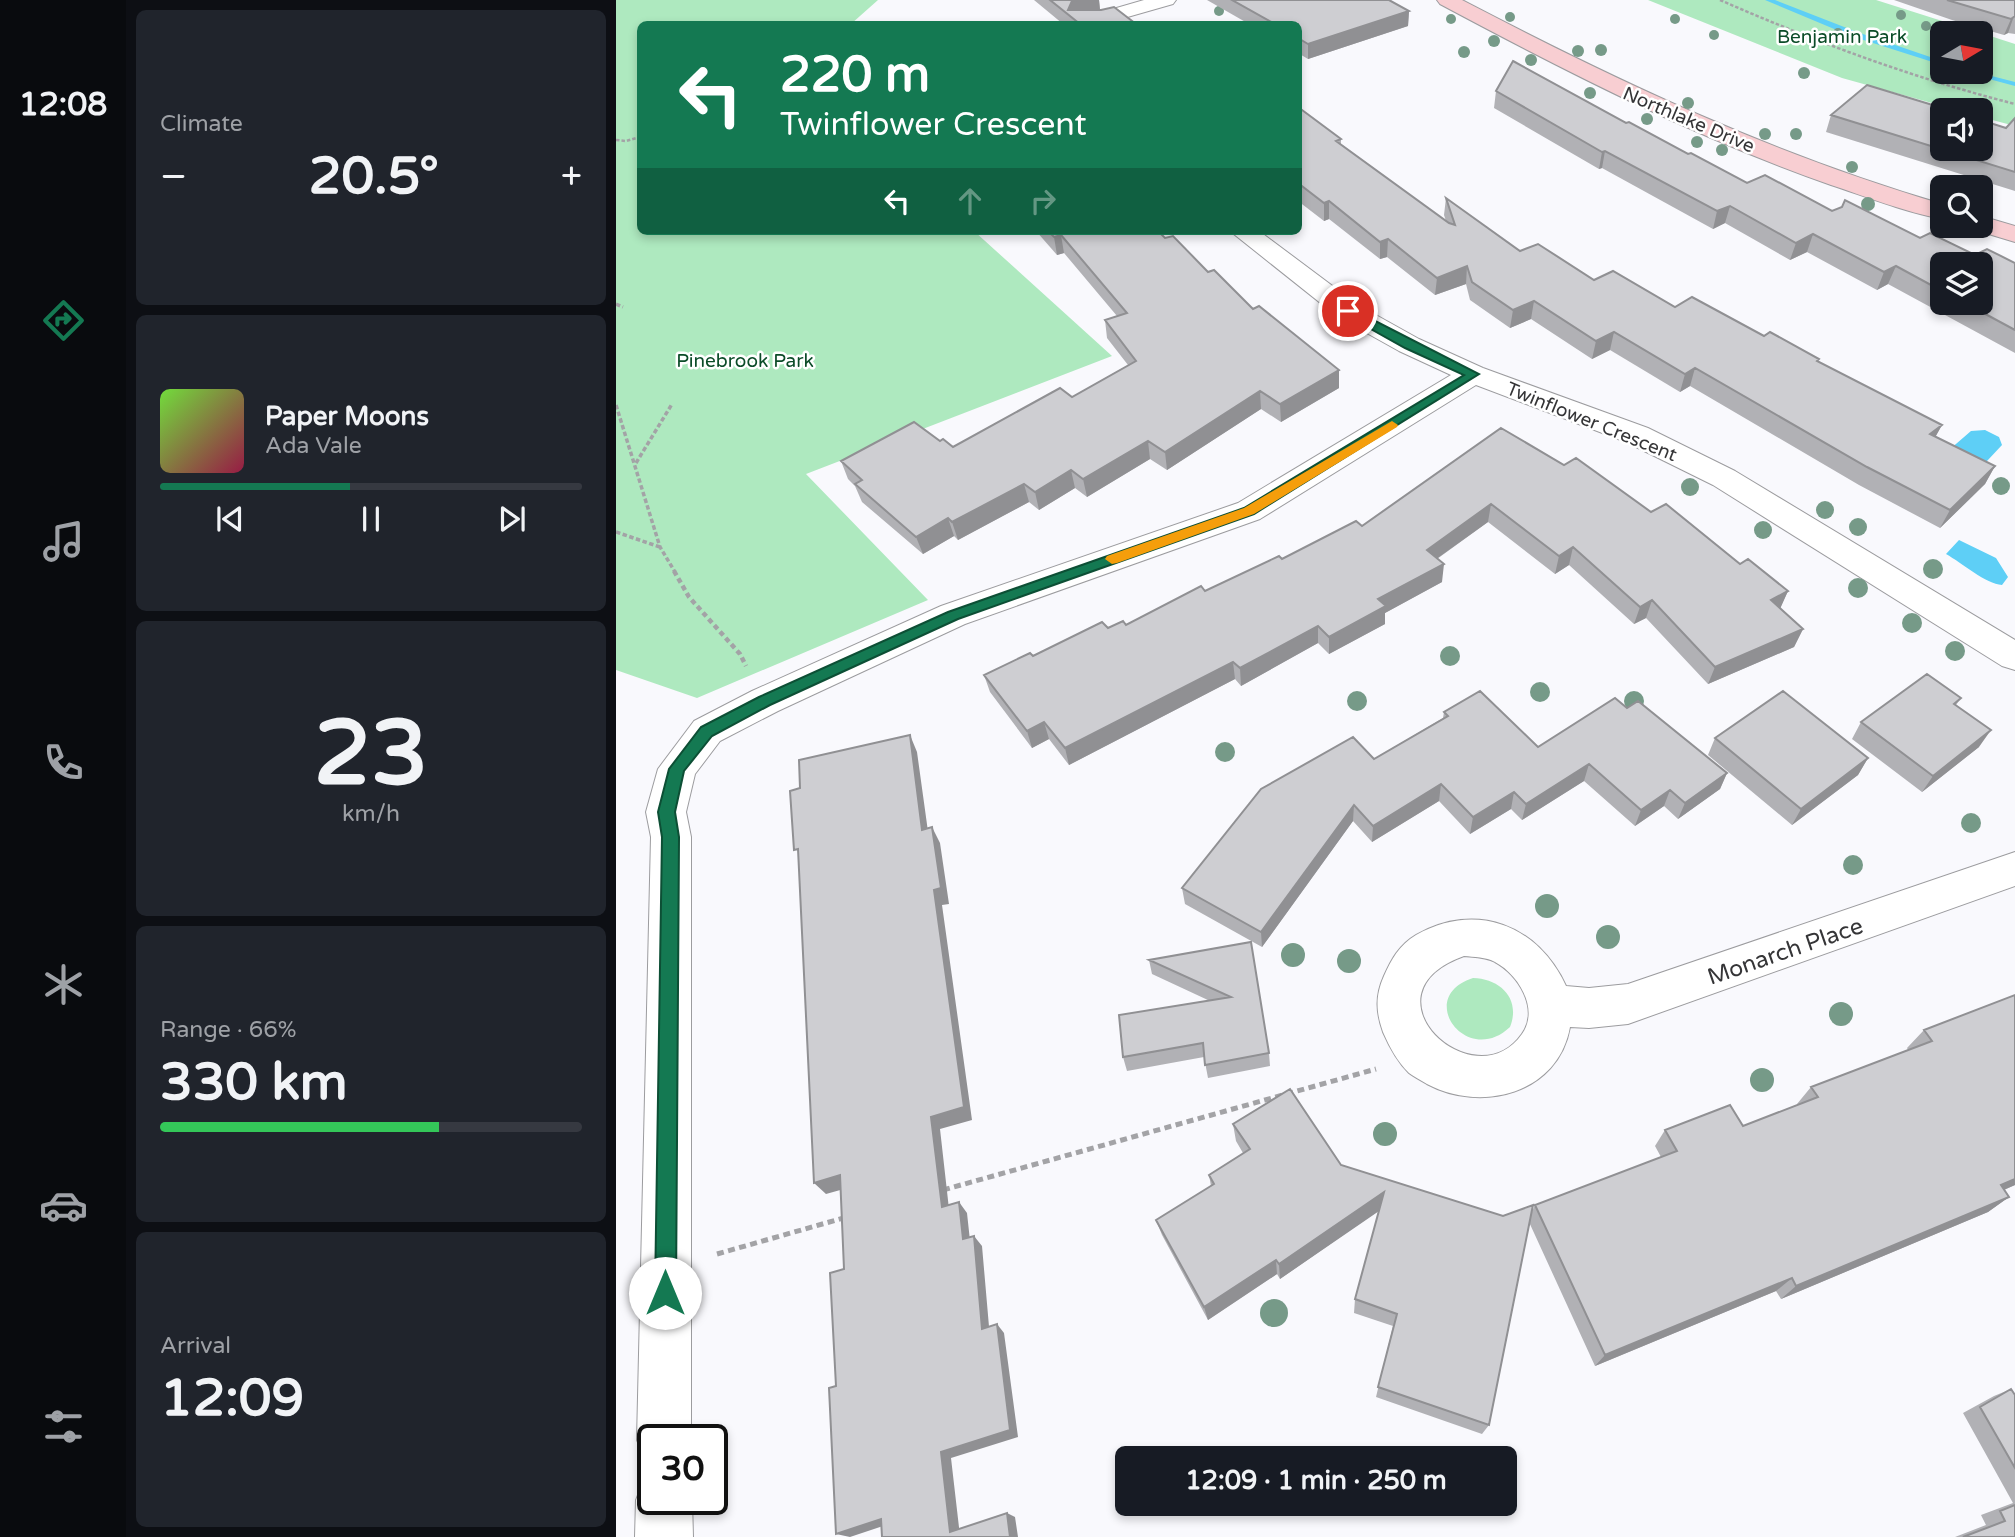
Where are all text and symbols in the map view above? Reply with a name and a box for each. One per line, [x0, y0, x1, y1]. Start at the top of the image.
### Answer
north arrow [1930, 21, 1993, 84]
map controls [1930, 21, 1993, 315]
park label: Benjamin Park [1777, 26, 1907, 48]
text: 220 m [780, 46, 930, 105]
icon: left [665, 49, 756, 140]
street label: Northlake Drive [1620, 82, 1758, 158]
text: 12:08 [19, 86, 107, 124]
button: sound [1930, 98, 1993, 161]
text: Twinflower Crescent [780, 106, 1087, 144]
text: Climate [160, 110, 243, 138]
text: 20.5° [309, 145, 439, 208]
text: − [160, 154, 187, 200]
text: + [561, 154, 582, 200]
button: search [1930, 175, 1993, 238]
icon: left [878, 182, 916, 220]
icon: ahead [951, 182, 989, 220]
icon: right [1024, 182, 1062, 220]
button: layers [1930, 252, 1993, 315]
pin [1318, 281, 1378, 341]
icon: arrive [1329, 292, 1367, 330]
icon: directions [39, 296, 88, 345]
park label: Pinebrook Park [676, 350, 814, 372]
street label: Twinflower Crescent [1503, 378, 1680, 466]
text: Paper Moons [265, 401, 429, 432]
text: Ada Vale [265, 432, 362, 460]
icon: previous [211, 500, 249, 538]
icon: pause [352, 500, 390, 538]
icon: next [493, 500, 531, 538]
icon: music [39, 517, 88, 566]
text: 23 [314, 699, 428, 809]
icon: phone [39, 738, 88, 787]
text: km/h [342, 800, 400, 828]
street label: Monarch Place [1704, 912, 1867, 992]
icon: climate [39, 960, 88, 1009]
text: Range · 66% [160, 1016, 296, 1044]
text: 330 km [160, 1051, 348, 1114]
icon: car [39, 1181, 88, 1230]
position arrow [628, 1256, 702, 1330]
text: Arrival [160, 1332, 231, 1360]
text: 12:09 [160, 1367, 304, 1430]
icon: filters [39, 1402, 88, 1451]
speed limit sign: 30 [637, 1424, 728, 1515]
text: 12:09 · 1 min · 250 m [1185, 1465, 1447, 1496]

